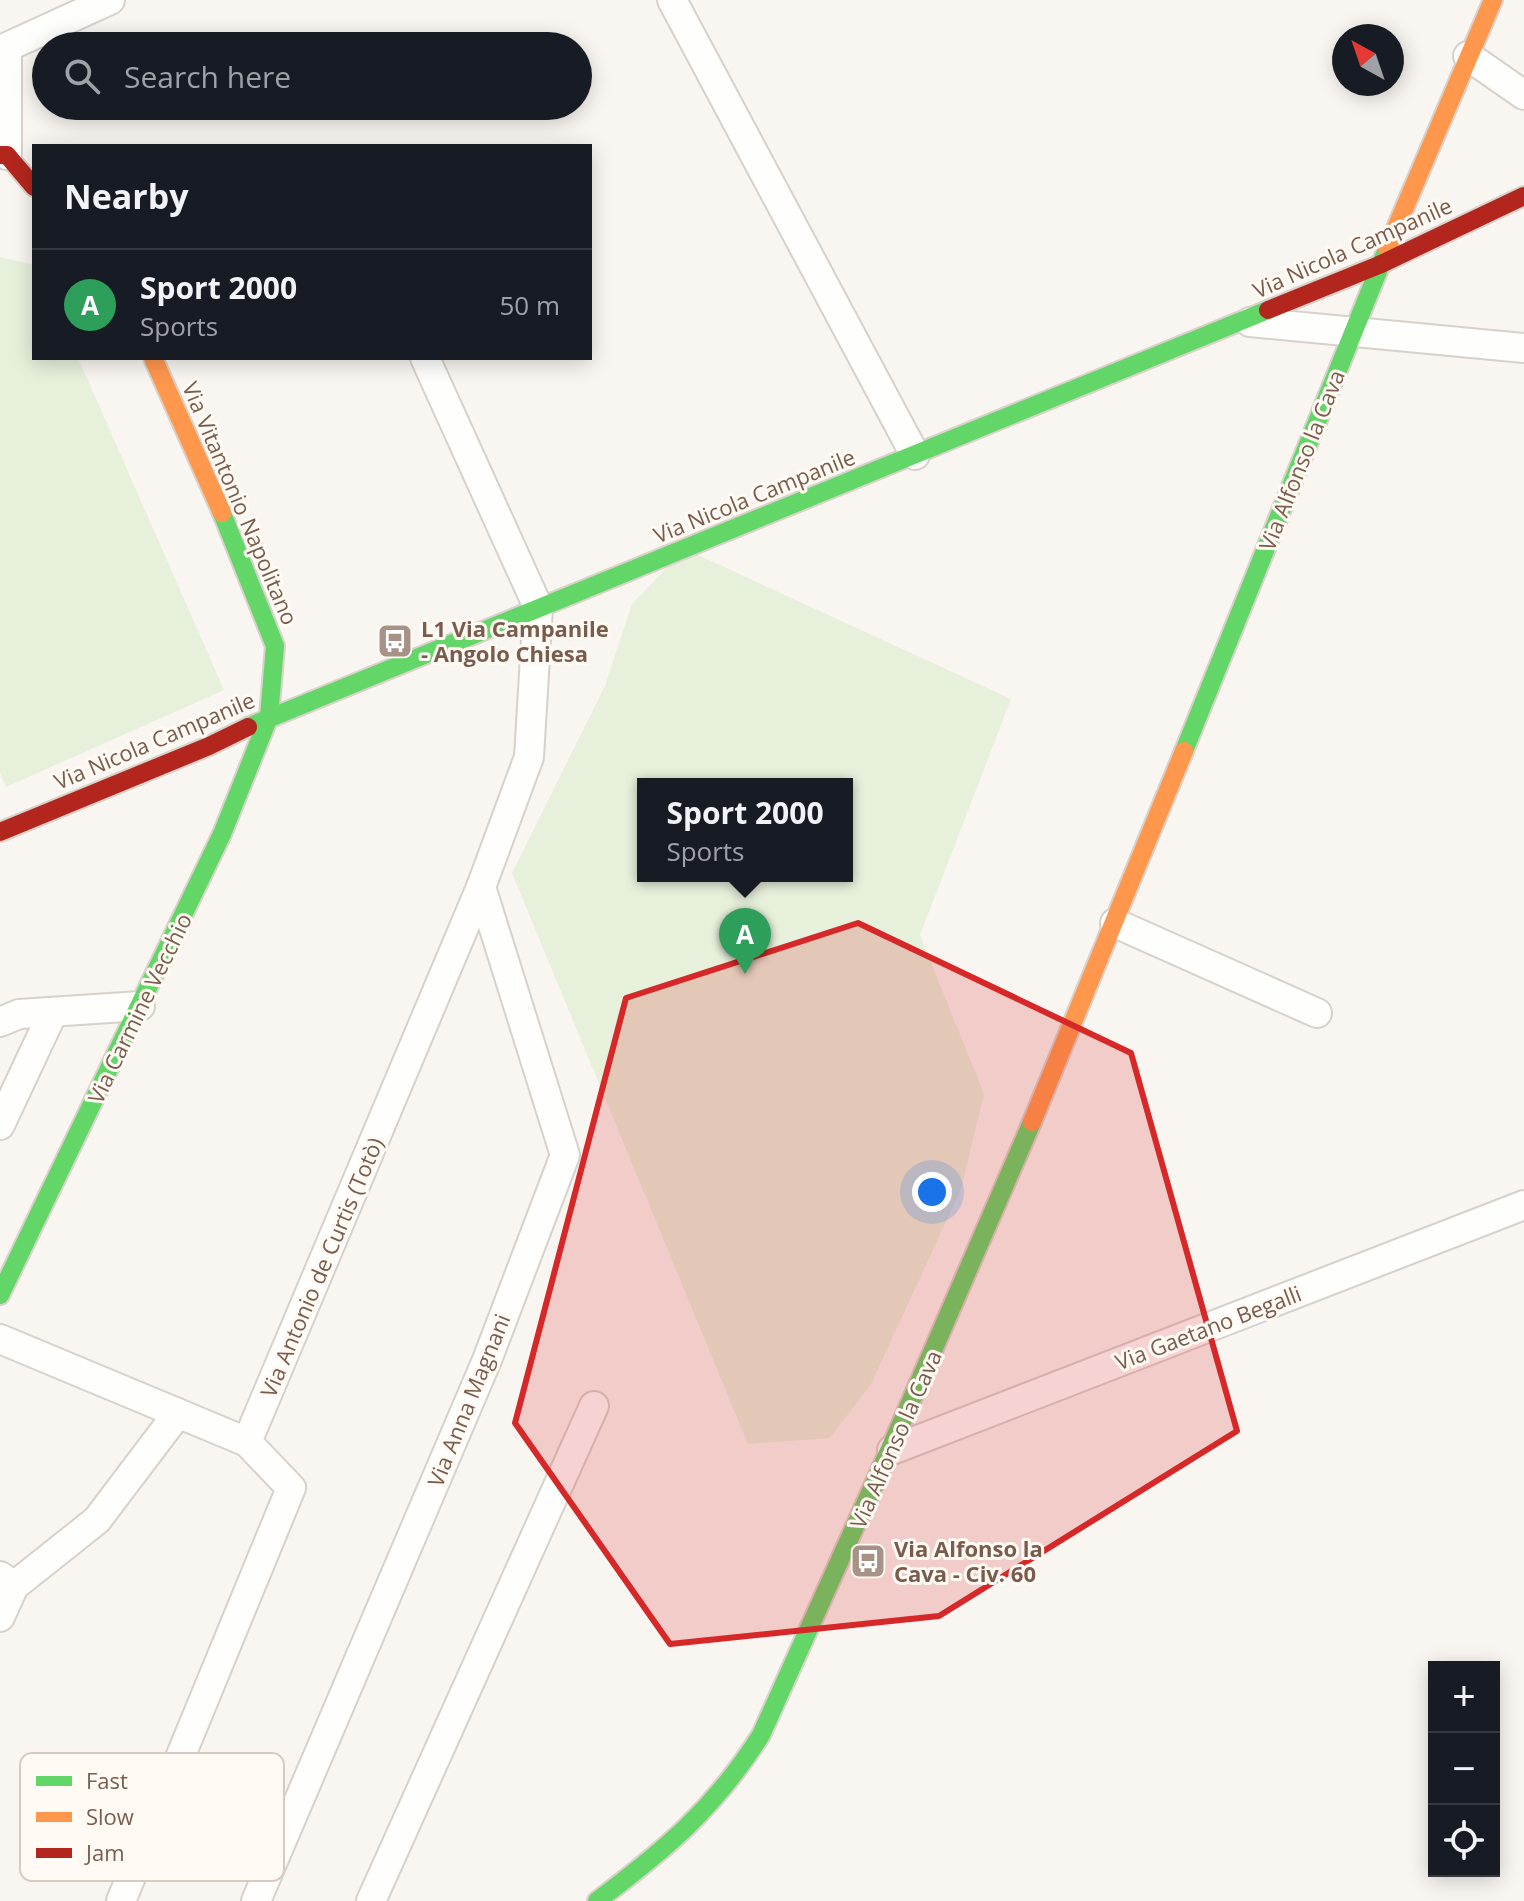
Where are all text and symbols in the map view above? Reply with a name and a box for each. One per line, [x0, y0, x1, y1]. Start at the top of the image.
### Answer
north arrow [1332, 24, 1404, 96]
search box [32, 32, 592, 120]
icon: search [60, 54, 104, 98]
text: Search here [124, 56, 291, 97]
text: Nearby [64, 173, 189, 219]
street label: Via Nicola Campanile [1248, 190, 1456, 304]
text: Sport 2000 [140, 267, 297, 308]
text: A [81, 287, 99, 323]
text: 50 m [499, 287, 560, 323]
text: Sports [140, 308, 218, 344]
street label: Via Alfonso la Cava [1251, 365, 1351, 555]
street label: Via Vitantonio Napolitano [176, 377, 306, 629]
street label: Via Nicola Campanile [649, 441, 859, 549]
place label: L1 Via Campanile - Angolo Chiesa [421, 613, 609, 668]
bus stop icon: L1 Via Campanile - Angolo Chiesa [376, 622, 414, 660]
street label: Via Nicola Campanile [49, 684, 259, 796]
popup [637, 778, 853, 882]
text: Sport 2000 [666, 792, 824, 833]
text: Sports [666, 833, 745, 869]
street label: Via Carmine Vecchio [80, 908, 198, 1108]
pin: A [719, 908, 771, 974]
street label: Via Antonio de Curtis (Totò) [252, 1132, 390, 1402]
your location [912, 1172, 952, 1212]
street label: Via Gaetano Begalli [1111, 1278, 1305, 1376]
street label: Via Anna Magnani [420, 1309, 516, 1491]
street label: Via Alfonso la Cava [842, 1345, 948, 1533]
place label: Via Alfonso la Cava - Civ. 60 [894, 1533, 1043, 1588]
bus stop icon: Via Alfonso la Cava - Civ. 60 [849, 1542, 887, 1580]
map controls [1428, 1661, 1500, 1877]
button: + [1428, 1661, 1500, 1733]
button: − [1428, 1733, 1500, 1805]
legend [20, 1753, 284, 1881]
text: Fast [86, 1765, 128, 1795]
text: Slow [86, 1801, 134, 1831]
button: locate [1428, 1805, 1500, 1877]
text: Jam [84, 1837, 125, 1867]

